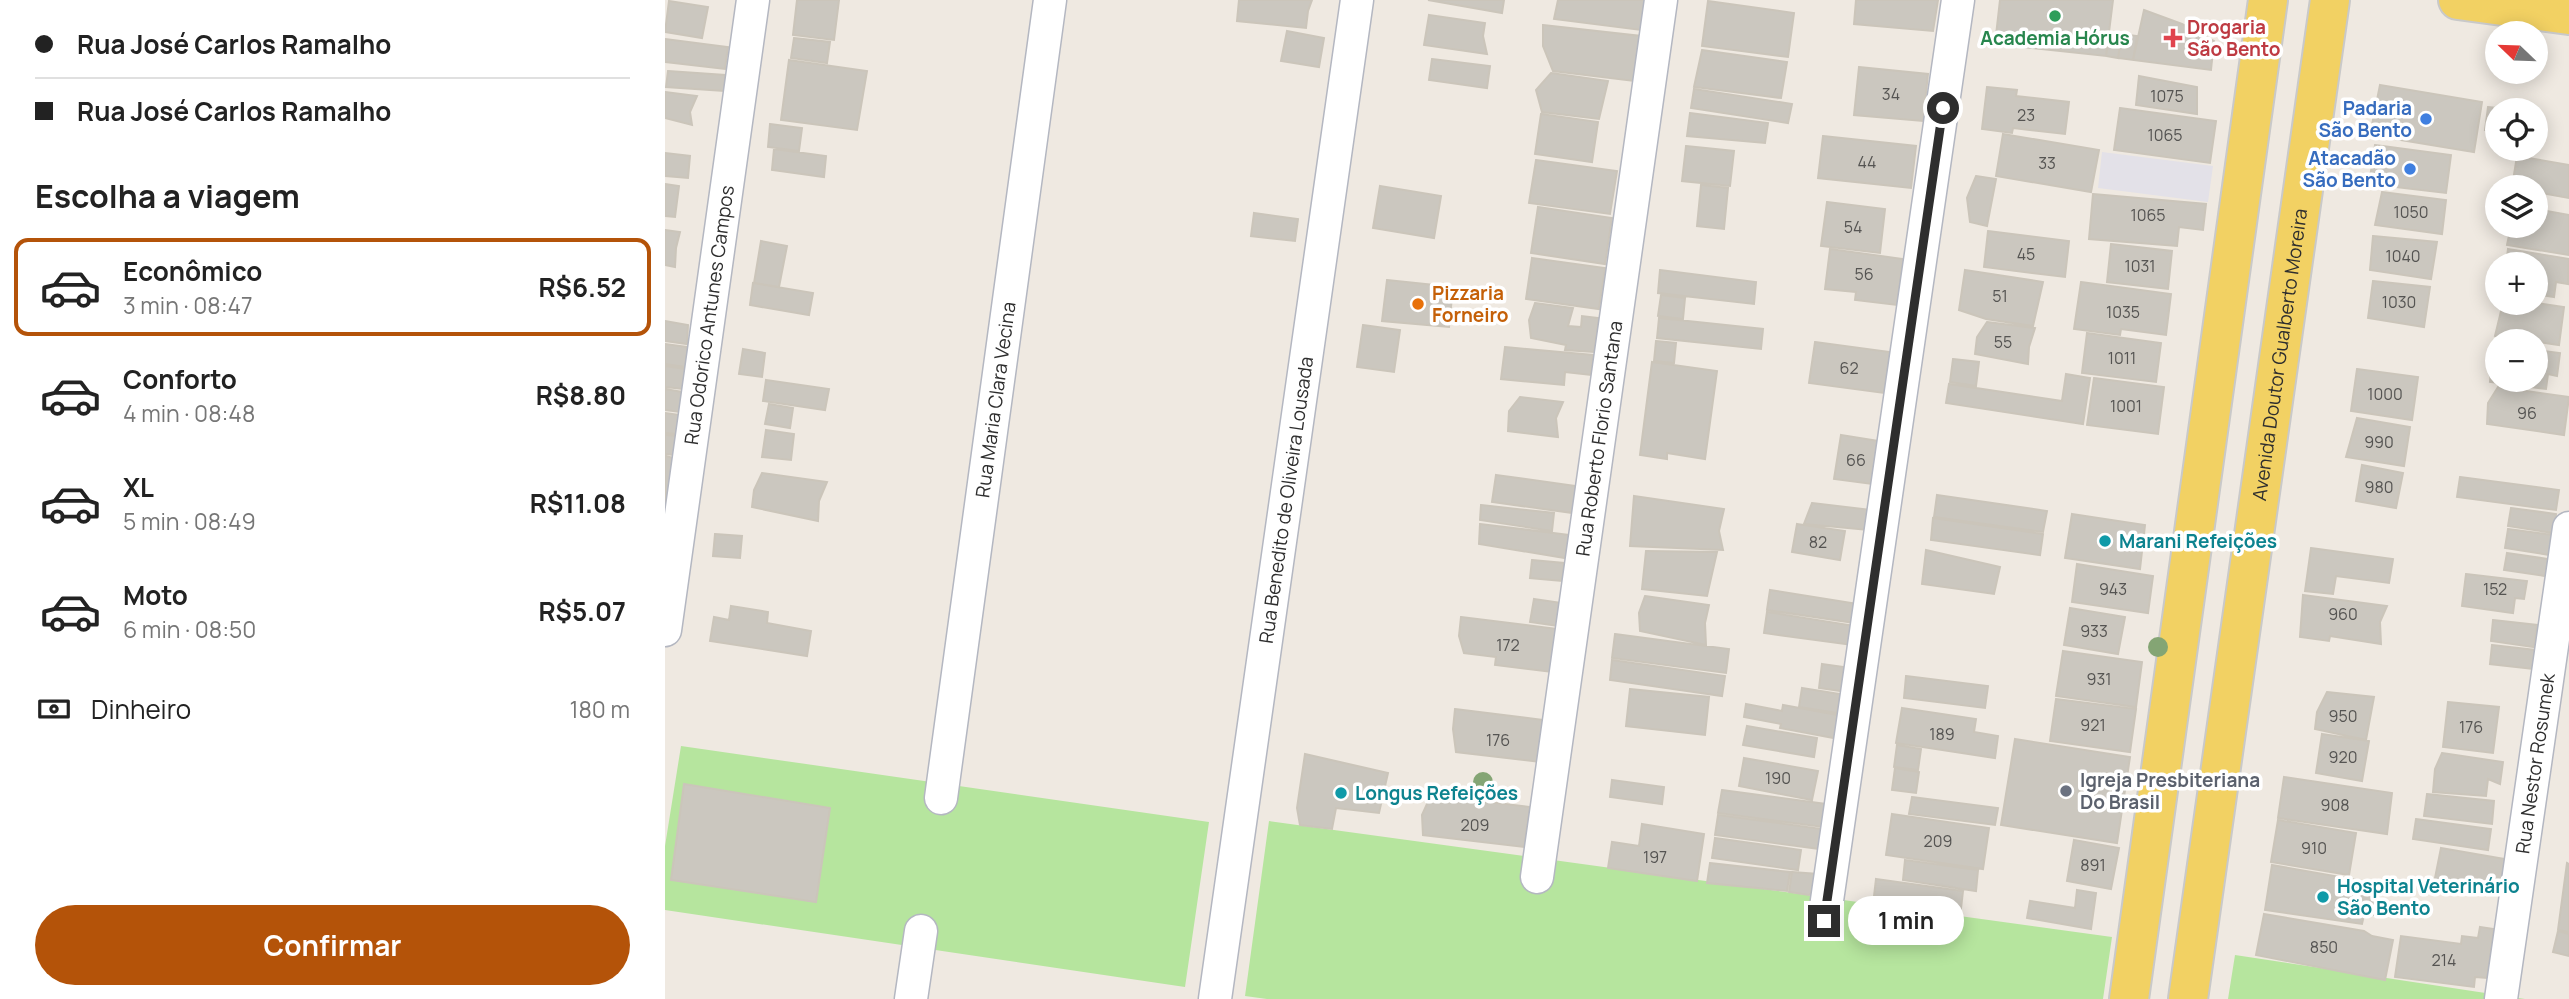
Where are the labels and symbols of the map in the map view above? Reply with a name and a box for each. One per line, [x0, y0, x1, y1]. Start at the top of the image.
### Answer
marker: Academia Hórus [2047, 8, 2063, 24]
place label: Drogaria São Bento [2187, 14, 2280, 62]
north arrow [2485, 21, 2548, 84]
place label: Academia Hórus [1980, 25, 2130, 51]
marker: Drogaria São Bento [2165, 30, 2181, 46]
house number: 34 [1882, 83, 1900, 105]
house number: 1075 [2150, 85, 2184, 107]
route start [1927, 92, 1959, 124]
place label: Padaria São Bento [2319, 95, 2412, 143]
house number: 23 [2017, 104, 2035, 126]
marker: Padaria São Bento [2418, 111, 2434, 127]
house number: 1065 [2147, 124, 2183, 146]
place label: Atacadão São Bento [2303, 145, 2396, 193]
house number: 44 [1857, 151, 1877, 173]
house number: 33 [2038, 152, 2056, 174]
marker: Atacadão São Bento [2402, 161, 2418, 177]
street label: Rua Odorico Antunes Campos [678, 184, 740, 446]
house number: 1050 [2394, 201, 2429, 223]
house number: 1065 [2130, 204, 2166, 226]
street label: Avenida Doutor Gualberto Moreira [2246, 207, 2313, 502]
house number: 54 [1844, 216, 1862, 238]
house number: 45 [2017, 243, 2035, 265]
house number: 1040 [2385, 245, 2421, 267]
house number: 1031 [2124, 255, 2156, 277]
house number: 56 [1854, 263, 1874, 285]
place label: Pizzaria Forneiro [1432, 280, 1509, 328]
house number: 51 [1992, 285, 2008, 307]
house number: 1030 [2382, 291, 2416, 313]
marker: Pizzaria Forneiro [1410, 296, 1426, 312]
street label: Rua Maria Clara Vecina [969, 300, 1022, 499]
house number: 1035 [2106, 301, 2140, 323]
street label: Rua Roberto Florio Santana [1570, 319, 1629, 558]
house number: 55 [1994, 331, 2012, 353]
house number: 1011 [2108, 347, 2136, 369]
street label: Rua Benedito de Oliveira Lousada [1253, 355, 1319, 645]
house number: 62 [1839, 357, 1859, 379]
house number: 1000 [2367, 383, 2403, 405]
house number: 1001 [2110, 395, 2142, 417]
house number: 96 [2517, 402, 2537, 424]
house number: 990 [2364, 431, 2394, 453]
house number: 66 [1846, 449, 1866, 471]
house number: 980 [2365, 476, 2393, 498]
place label: Marani Refeições [2119, 528, 2277, 554]
house number: 82 [1809, 531, 1827, 553]
marker: Marani Refeições [2097, 533, 2113, 549]
house number: 943 [2099, 578, 2127, 600]
house number: 152 [2483, 578, 2507, 600]
house number: 960 [2328, 603, 2358, 625]
house number: 933 [2080, 620, 2108, 642]
house number: 172 [1496, 634, 1520, 656]
house number: 931 [2086, 668, 2112, 690]
street label: Rua Nestor Rosumek [2509, 671, 2561, 855]
house number: 950 [2329, 705, 2357, 727]
house number: 921 [2080, 714, 2106, 736]
house number: 176 [2459, 716, 2483, 738]
house number: 189 [1929, 723, 1955, 745]
house number: 176 [1486, 729, 1510, 751]
house number: 920 [2329, 746, 2357, 768]
house number: 190 [1765, 767, 1791, 789]
place label: Igreja Presbiteriana Do Brasil [2080, 767, 2260, 815]
place label: Longus Refeições [1355, 780, 1518, 806]
marker: Igreja Presbiteriana Do Brasil [2058, 783, 2074, 799]
marker: Longus Refeições [1333, 785, 1349, 801]
house number: 908 [2321, 794, 2349, 816]
house number: 209 [1461, 814, 1489, 836]
house number: 209 [1924, 830, 1952, 852]
house number: 910 [2301, 837, 2327, 859]
house number: 197 [1643, 846, 1667, 868]
house number: 891 [2080, 854, 2106, 876]
place label: Hospital Veterinário São Bento [2337, 873, 2520, 921]
marker: Hospital Veterinário São Bento [2315, 889, 2331, 905]
callout: 1 min [1849, 897, 1964, 946]
route end [1808, 905, 1840, 937]
house number: 850 [2310, 936, 2338, 958]
house number: 214 [2432, 949, 2456, 971]

